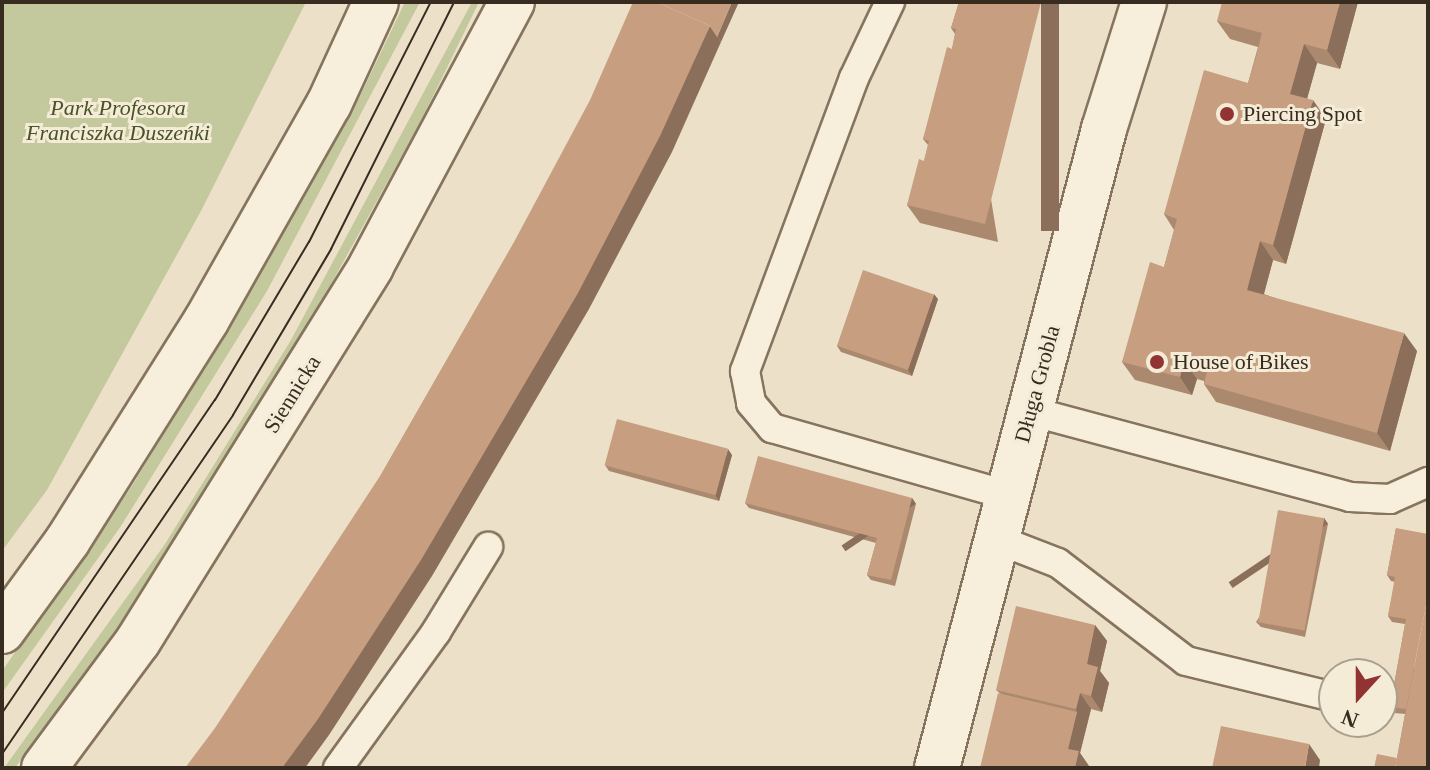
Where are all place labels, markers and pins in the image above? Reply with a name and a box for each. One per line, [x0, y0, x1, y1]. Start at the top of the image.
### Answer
place label: Piercing Spot [1243, 101, 1362, 127]
marker: Piercing Spot [1218, 105, 1236, 123]
place label: House of Bikes [1173, 349, 1309, 375]
marker: House of Bikes [1148, 353, 1166, 371]

